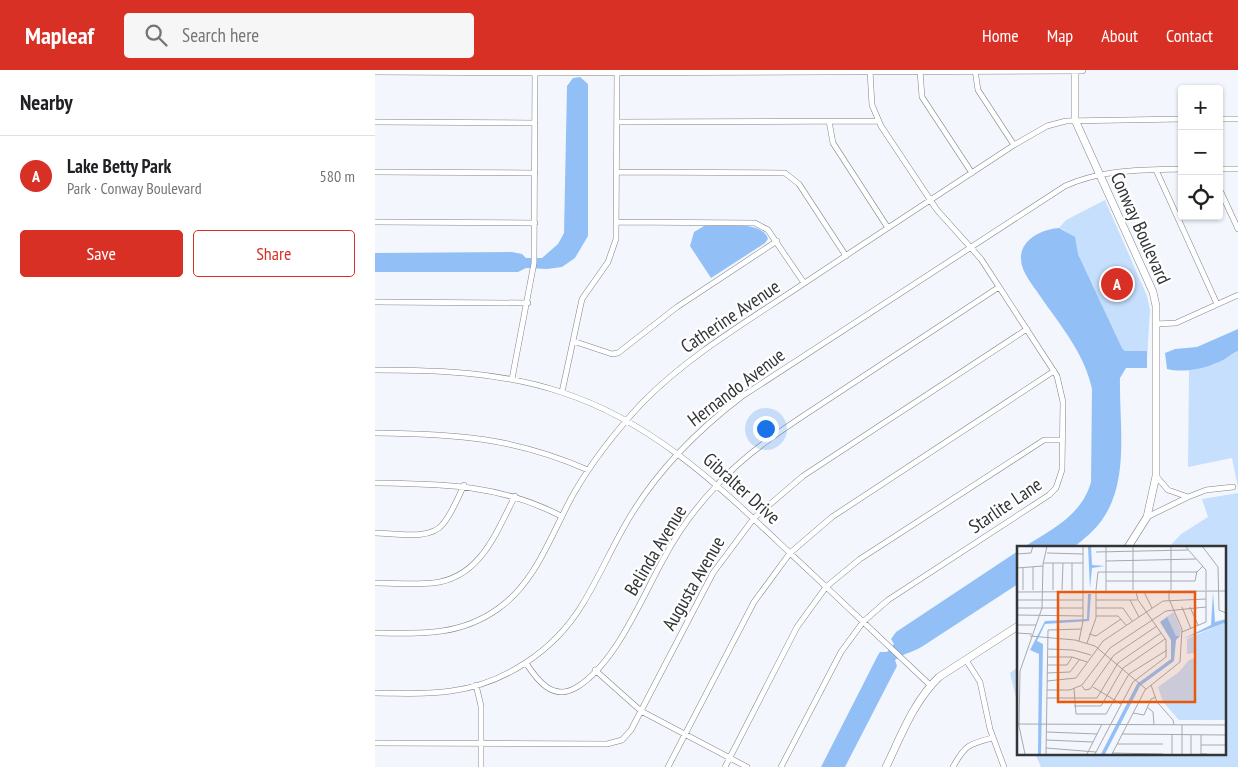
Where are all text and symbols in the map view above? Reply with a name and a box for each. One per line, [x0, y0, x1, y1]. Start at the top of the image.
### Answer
search box [124, 13, 474, 58]
text: Mapleaf [25, 20, 94, 51]
icon: search [142, 21, 170, 49]
text: Search here [182, 23, 259, 47]
text: Home [982, 24, 1019, 47]
text: Map [1047, 24, 1073, 47]
text: About [1101, 24, 1138, 47]
text: Contact [1166, 24, 1213, 47]
map controls [1178, 85, 1223, 220]
button: + [1178, 85, 1223, 130]
text: Nearby [20, 89, 73, 116]
button: − [1178, 130, 1223, 175]
text: Lake Betty Park [67, 154, 171, 178]
text: A [32, 166, 40, 186]
text: 580 m [320, 166, 355, 186]
street label: Conway Boulevard [1106, 168, 1176, 288]
button: locate [1178, 175, 1223, 220]
text: Park · Conway Boulevard [67, 178, 202, 198]
button: Save [20, 230, 183, 277]
button: Share [193, 230, 355, 277]
pin: A [1101, 265, 1133, 303]
street label: Catherine Avenue [676, 274, 784, 358]
street label: Hernando Avenue [683, 343, 789, 431]
your location [753, 416, 779, 442]
street label: Gibralter Drive [698, 447, 786, 529]
street label: Starlite Lane [964, 472, 1046, 538]
street label: Belinda Avenue [619, 500, 691, 600]
street label: Augusta Avenue [656, 532, 730, 634]
inset map [1017, 546, 1225, 754]

